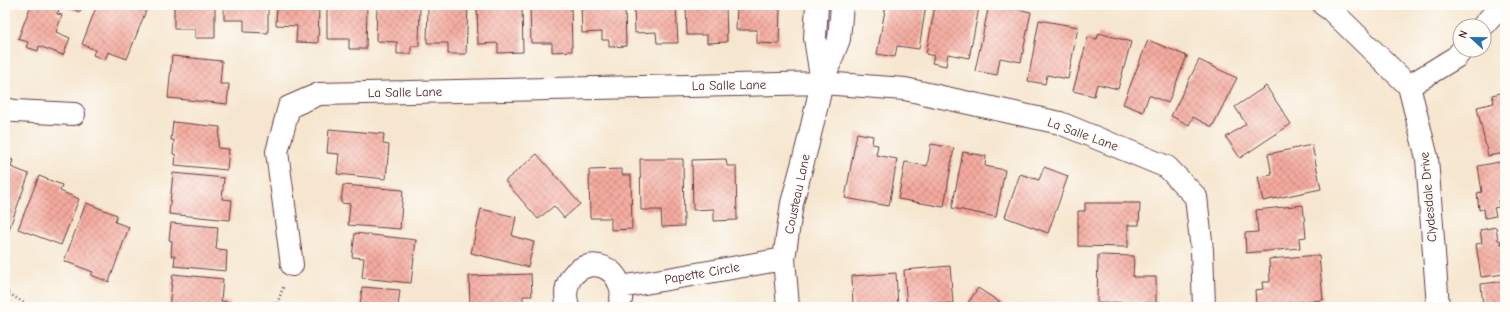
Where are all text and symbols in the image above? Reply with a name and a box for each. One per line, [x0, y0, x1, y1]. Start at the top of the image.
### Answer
north arrow [1452, 18, 1492, 58]
text: N [1456, 29, 1471, 40]
street label: La Salle Lane [692, 77, 767, 93]
street label: La Salle Lane [368, 84, 443, 100]
street label: La Salle Lane [1045, 114, 1121, 154]
street label: Clydesdale Drive [1417, 151, 1439, 243]
street label: Cousteau Lane [781, 152, 813, 235]
street label: Papette Circle [663, 259, 741, 287]

